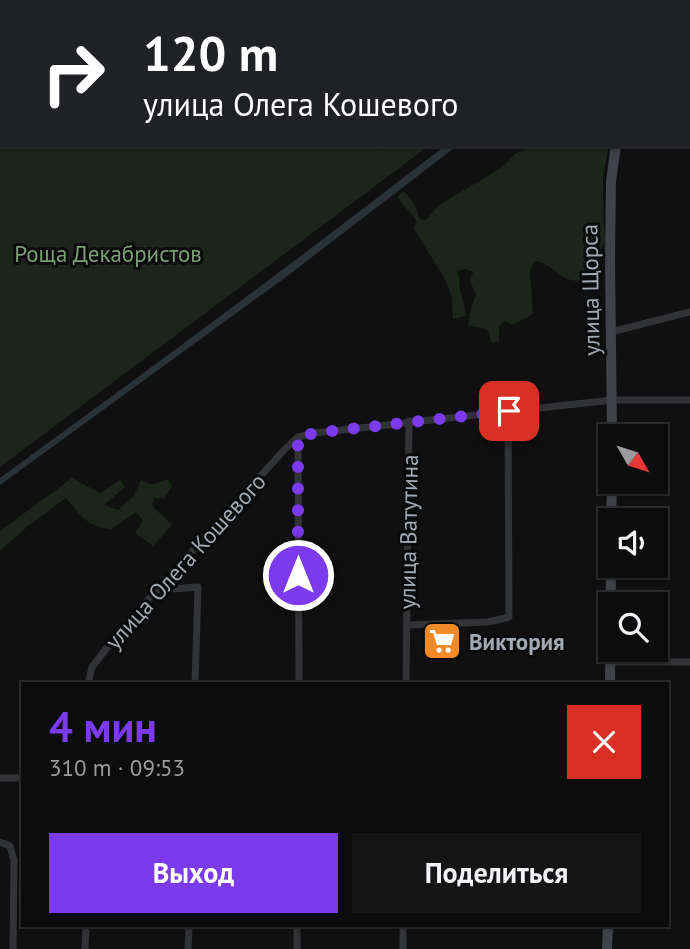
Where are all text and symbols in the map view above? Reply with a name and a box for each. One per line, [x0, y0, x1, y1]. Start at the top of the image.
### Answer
text: 120 m [143, 21, 278, 85]
icon: right [28, 28, 119, 119]
text: улица Олега Кошевого [143, 83, 458, 125]
street label: улица Щорса [574, 224, 606, 356]
park label: Роща Декабристов [14, 239, 202, 268]
pin [479, 381, 539, 441]
icon: arrive [490, 392, 528, 430]
north arrow [598, 424, 668, 494]
map controls [598, 424, 668, 662]
street label: улица Ватутина [392, 454, 424, 610]
street label: улица Олега Кошевого [98, 467, 272, 655]
button: sound [598, 508, 668, 578]
position arrow [261, 538, 335, 612]
button: search [598, 592, 668, 662]
supermarket icon: Виктория [421, 620, 463, 662]
place label: Виктория [469, 627, 565, 656]
text: 4 мин [49, 699, 157, 754]
button: close [567, 705, 641, 779]
text: 310 m · 09:53 [49, 753, 185, 782]
button: Выход [49, 833, 338, 913]
button: Поделиться [352, 833, 641, 913]

